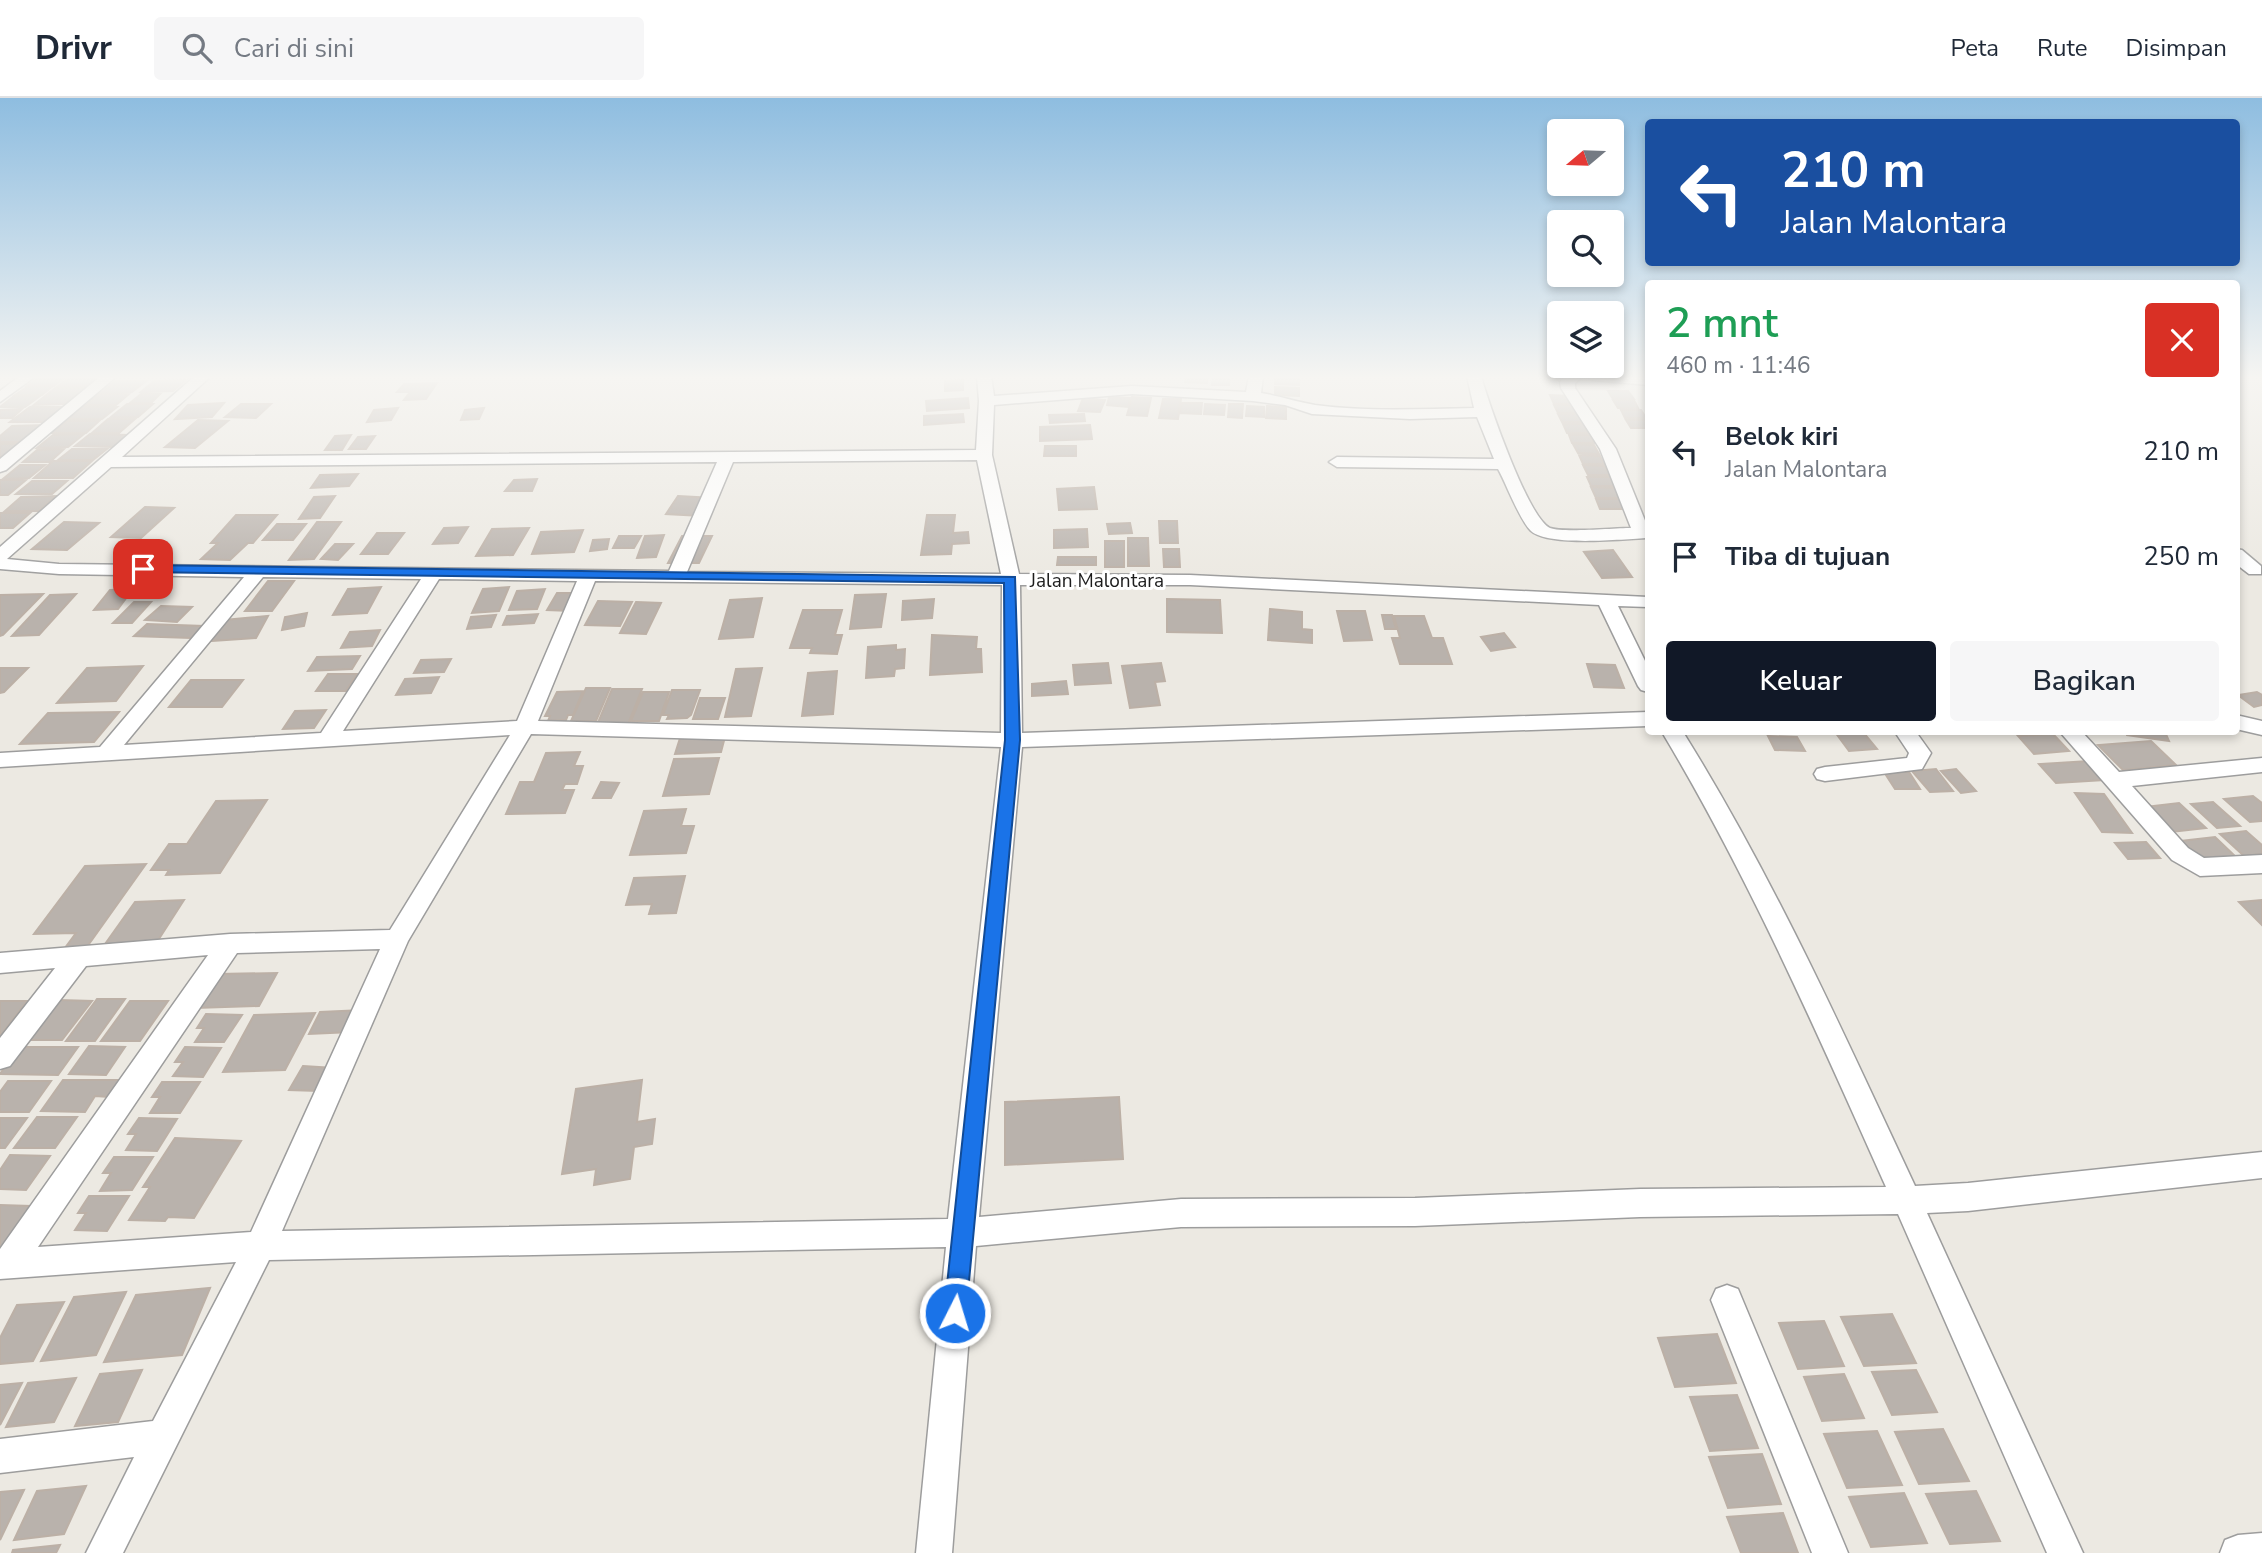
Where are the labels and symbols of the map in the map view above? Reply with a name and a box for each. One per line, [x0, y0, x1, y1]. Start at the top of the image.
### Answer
north arrow [1547, 119, 1624, 196]
pin [113, 539, 173, 599]
street label: Jalan Malontara [1029, 568, 1164, 594]
position arrow [918, 1276, 992, 1350]

